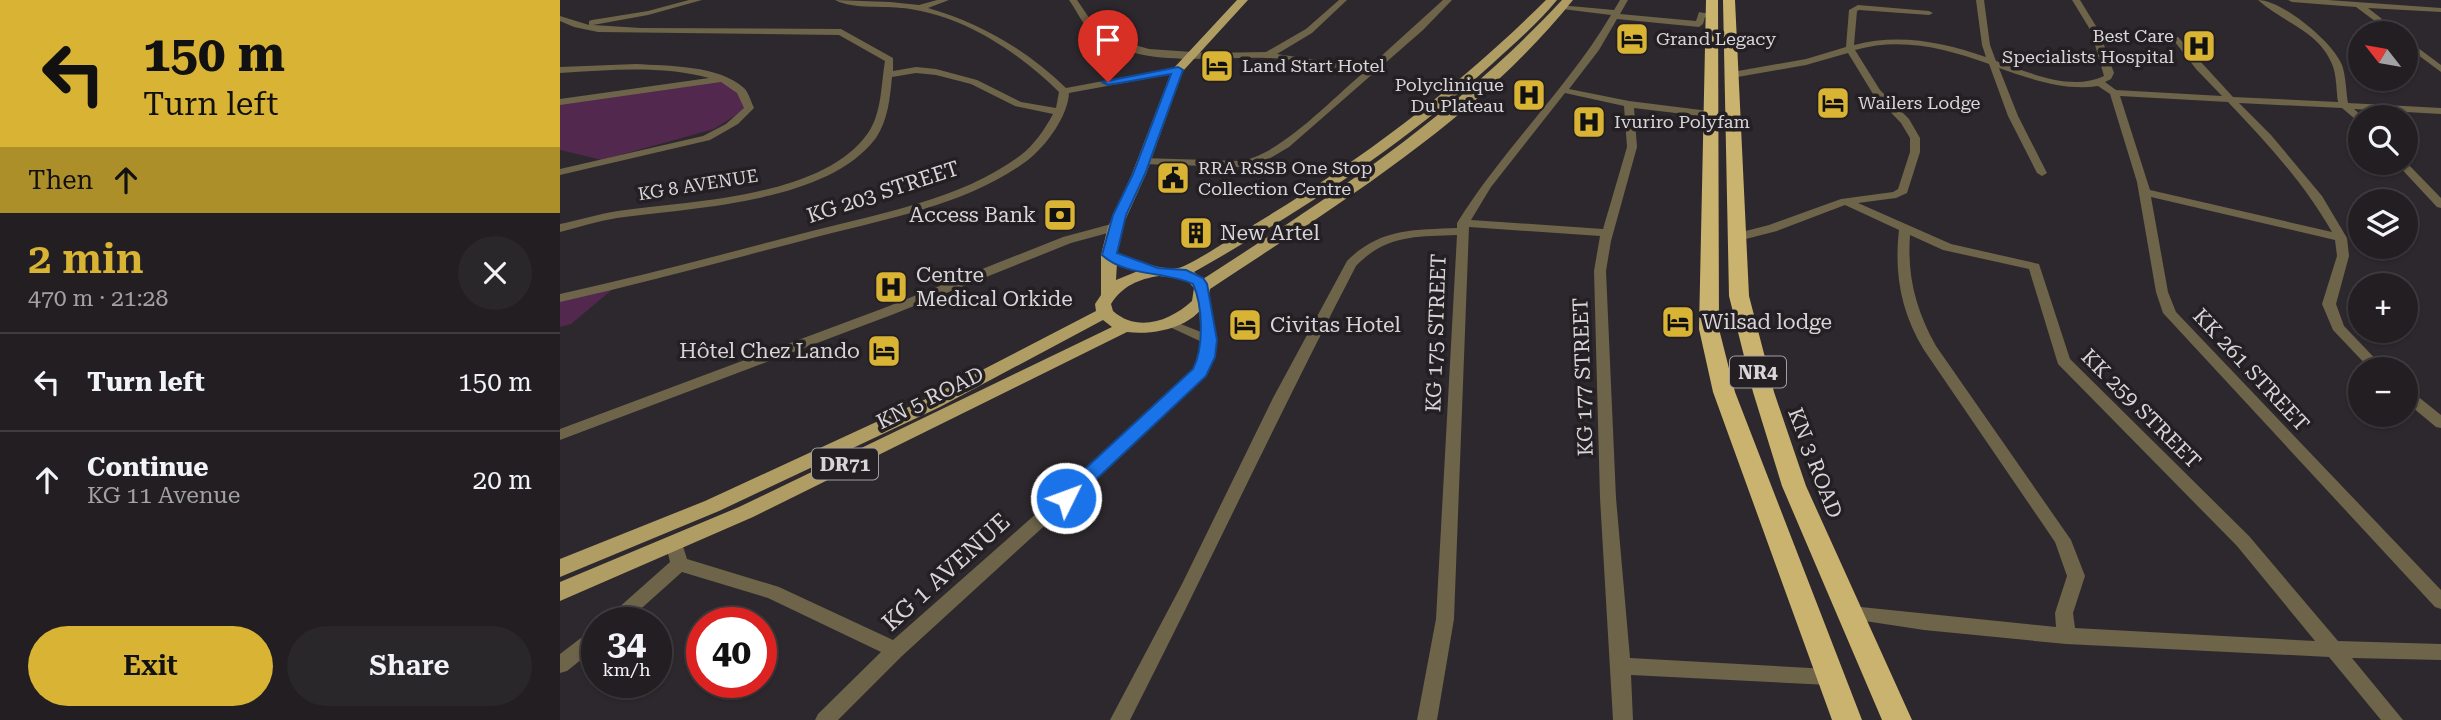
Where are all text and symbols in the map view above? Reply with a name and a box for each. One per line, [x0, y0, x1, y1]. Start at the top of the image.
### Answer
pin [1078, 10, 1138, 82]
hotel icon: Grand Legacy [1613, 20, 1651, 58]
icon: arrive [1089, 21, 1127, 59]
north arrow [2348, 21, 2418, 91]
map controls [2348, 21, 2418, 427]
place label: Best Care Specialists Hospital [2002, 25, 2174, 67]
text: 150 m [143, 26, 285, 83]
hospital icon: Best Care Specialists Hospital [2180, 27, 2218, 65]
icon: left [28, 28, 119, 119]
place label: Grand Legacy [1656, 28, 1776, 49]
hotel icon: Land Start Hotel [1198, 47, 1236, 85]
place label: Land Start Hotel [1242, 55, 1385, 76]
place label: Polyclinique Du Plateau [1395, 74, 1504, 116]
hospital icon: Polyclinique Du Plateau [1510, 76, 1548, 114]
hotel icon: Wailers Lodge [1814, 84, 1852, 122]
text: Turn left [143, 85, 278, 123]
place label: Wailers Lodge [1858, 92, 1981, 113]
hospital icon: Ivuriro Polyfam [1570, 103, 1608, 141]
button: search [2348, 105, 2418, 175]
place label: Ivuriro Polyfam [1614, 111, 1750, 132]
street label: KG 203 STREET [804, 156, 962, 228]
place label: RRA RSSB One Stop Collection Centre [1198, 157, 1372, 199]
public building icon: RRA RSSB One Stop Collection Centre [1154, 159, 1192, 197]
icon: ahead [107, 161, 145, 199]
text: Then [28, 165, 93, 195]
street label: KG 8 AVENUE [636, 165, 760, 204]
button: layers [2348, 189, 2418, 259]
bank icon: Access Bank [1041, 196, 1079, 234]
place label: Access Bank [909, 203, 1036, 227]
building icon: New Artel [1177, 214, 1215, 252]
place label: New Artel [1220, 221, 1320, 245]
text: 2 min [28, 234, 144, 283]
button: close [458, 236, 532, 310]
street label: KG 175 STREET [1421, 253, 1451, 413]
place label: Centre Medical Orkide [916, 263, 1073, 311]
hospital icon: Centre Medical Orkide [872, 268, 910, 306]
button: + [2348, 273, 2418, 343]
text: 470 m · 21:28 [28, 285, 168, 312]
street label: KG 177 STREET [1568, 297, 1598, 457]
hotel icon: Wilsad lodge [1659, 303, 1697, 341]
street label: KK 261 STREET [2188, 304, 2314, 436]
hotel icon: Civitas Hotel [1226, 306, 1264, 344]
place label: Wilsad lodge [1702, 310, 1832, 334]
place label: Civitas Hotel [1270, 313, 1401, 337]
hotel icon: Hôtel Chez Lando [865, 332, 903, 370]
place label: Hôtel Chez Lando [679, 339, 860, 363]
street label: KK 259 STREET [2076, 344, 2206, 474]
road number: NR4 [1730, 356, 1786, 388]
button: − [2348, 357, 2418, 427]
street label: KN 5 ROAD [873, 362, 987, 434]
icon: left [28, 363, 66, 401]
text: Turn left [87, 367, 205, 397]
text: 150 m [458, 367, 532, 397]
street label: KN 3 ROAD [1783, 404, 1847, 522]
road number: DR71 [812, 449, 878, 480]
text: Continue [87, 452, 209, 482]
icon: ahead [28, 461, 66, 499]
position arrow [1029, 461, 1103, 535]
text: 20 m [473, 465, 532, 495]
text: KG 11 Avenue [87, 482, 240, 509]
street label: KG 1 AVENUE [876, 507, 1016, 637]
speed limit sign: 40 [686, 607, 777, 698]
text: 34 [607, 623, 646, 664]
button: Exit [28, 626, 273, 706]
button: Share [287, 626, 532, 706]
text: km/h [602, 659, 651, 680]

